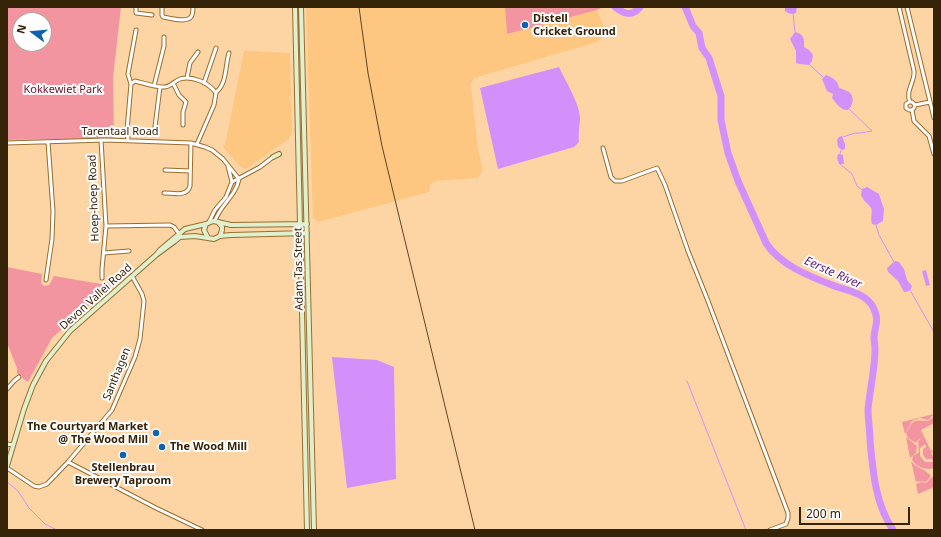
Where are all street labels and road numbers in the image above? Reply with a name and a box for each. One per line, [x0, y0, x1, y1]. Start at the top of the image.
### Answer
street label: Tarentaal Road [81, 125, 159, 139]
street label: Hoep-hoep Road [86, 154, 102, 242]
street label: Adam Tas Street [292, 227, 306, 311]
street label: Devon Vallei Road [57, 261, 135, 333]
street label: Santhagen [100, 346, 134, 402]

